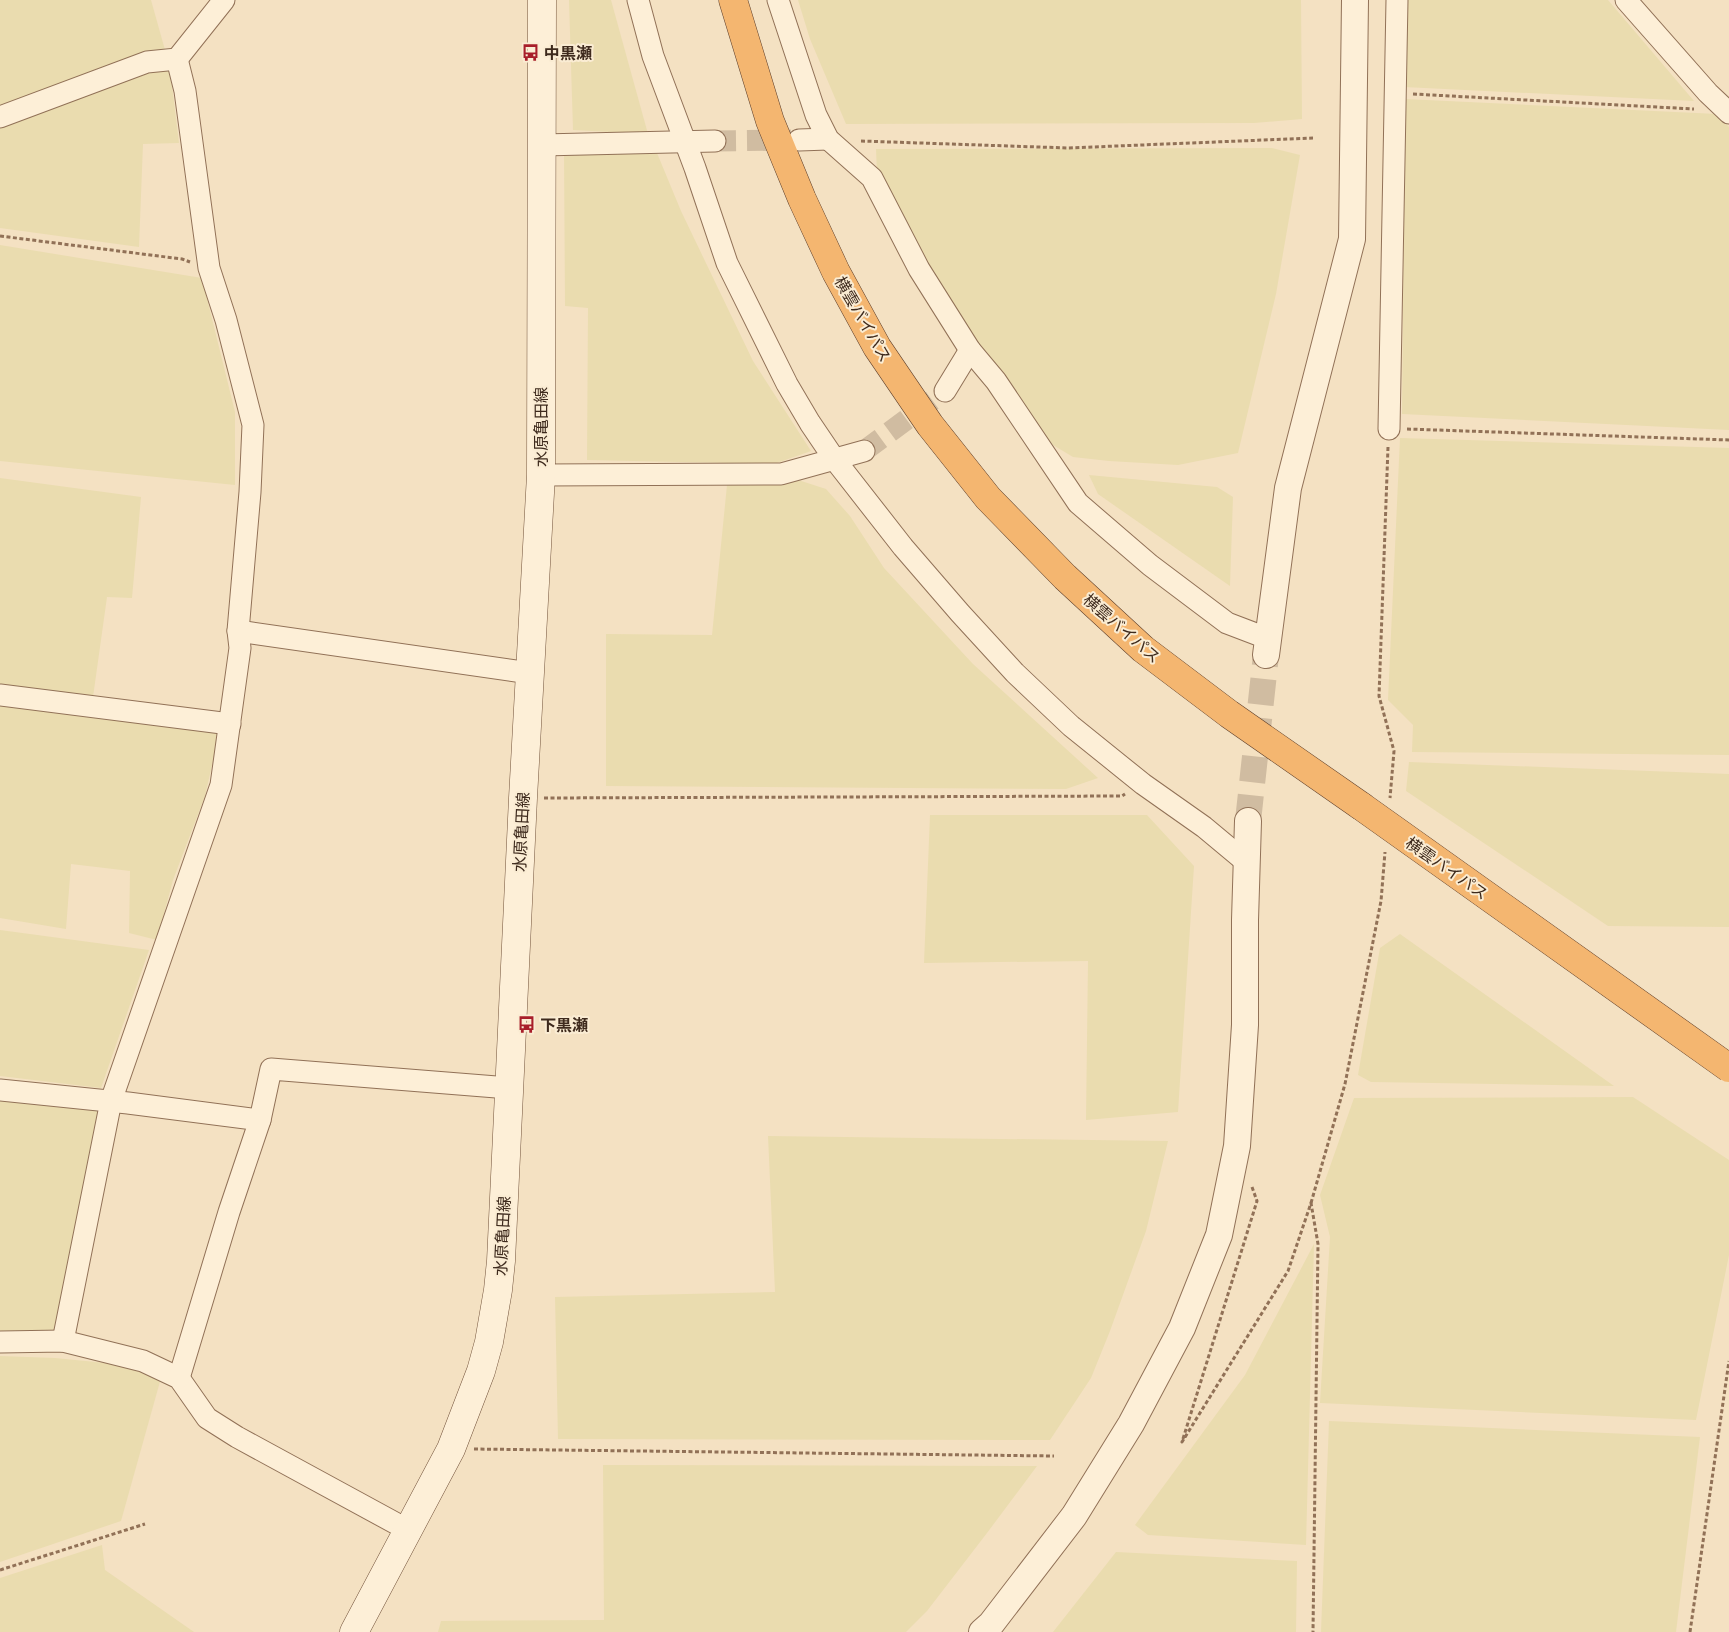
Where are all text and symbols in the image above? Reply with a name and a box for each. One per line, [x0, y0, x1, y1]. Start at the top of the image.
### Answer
place label: 中黒瀬 [544, 42, 592, 64]
bus stop icon: 中黒瀬 [520, 43, 540, 63]
street label: 横雲バイパス [830, 272, 896, 366]
street label: 水原亀田線 [530, 387, 552, 467]
street label: 横雲バイパス [1079, 588, 1165, 668]
street label: 水原亀田線 [508, 791, 534, 873]
street label: 横雲バイパス [1401, 832, 1493, 904]
place label: 下黒瀬 [540, 1014, 588, 1036]
bus stop icon: 下黒瀬 [516, 1015, 536, 1035]
street label: 水原亀田線 [489, 1195, 515, 1277]

